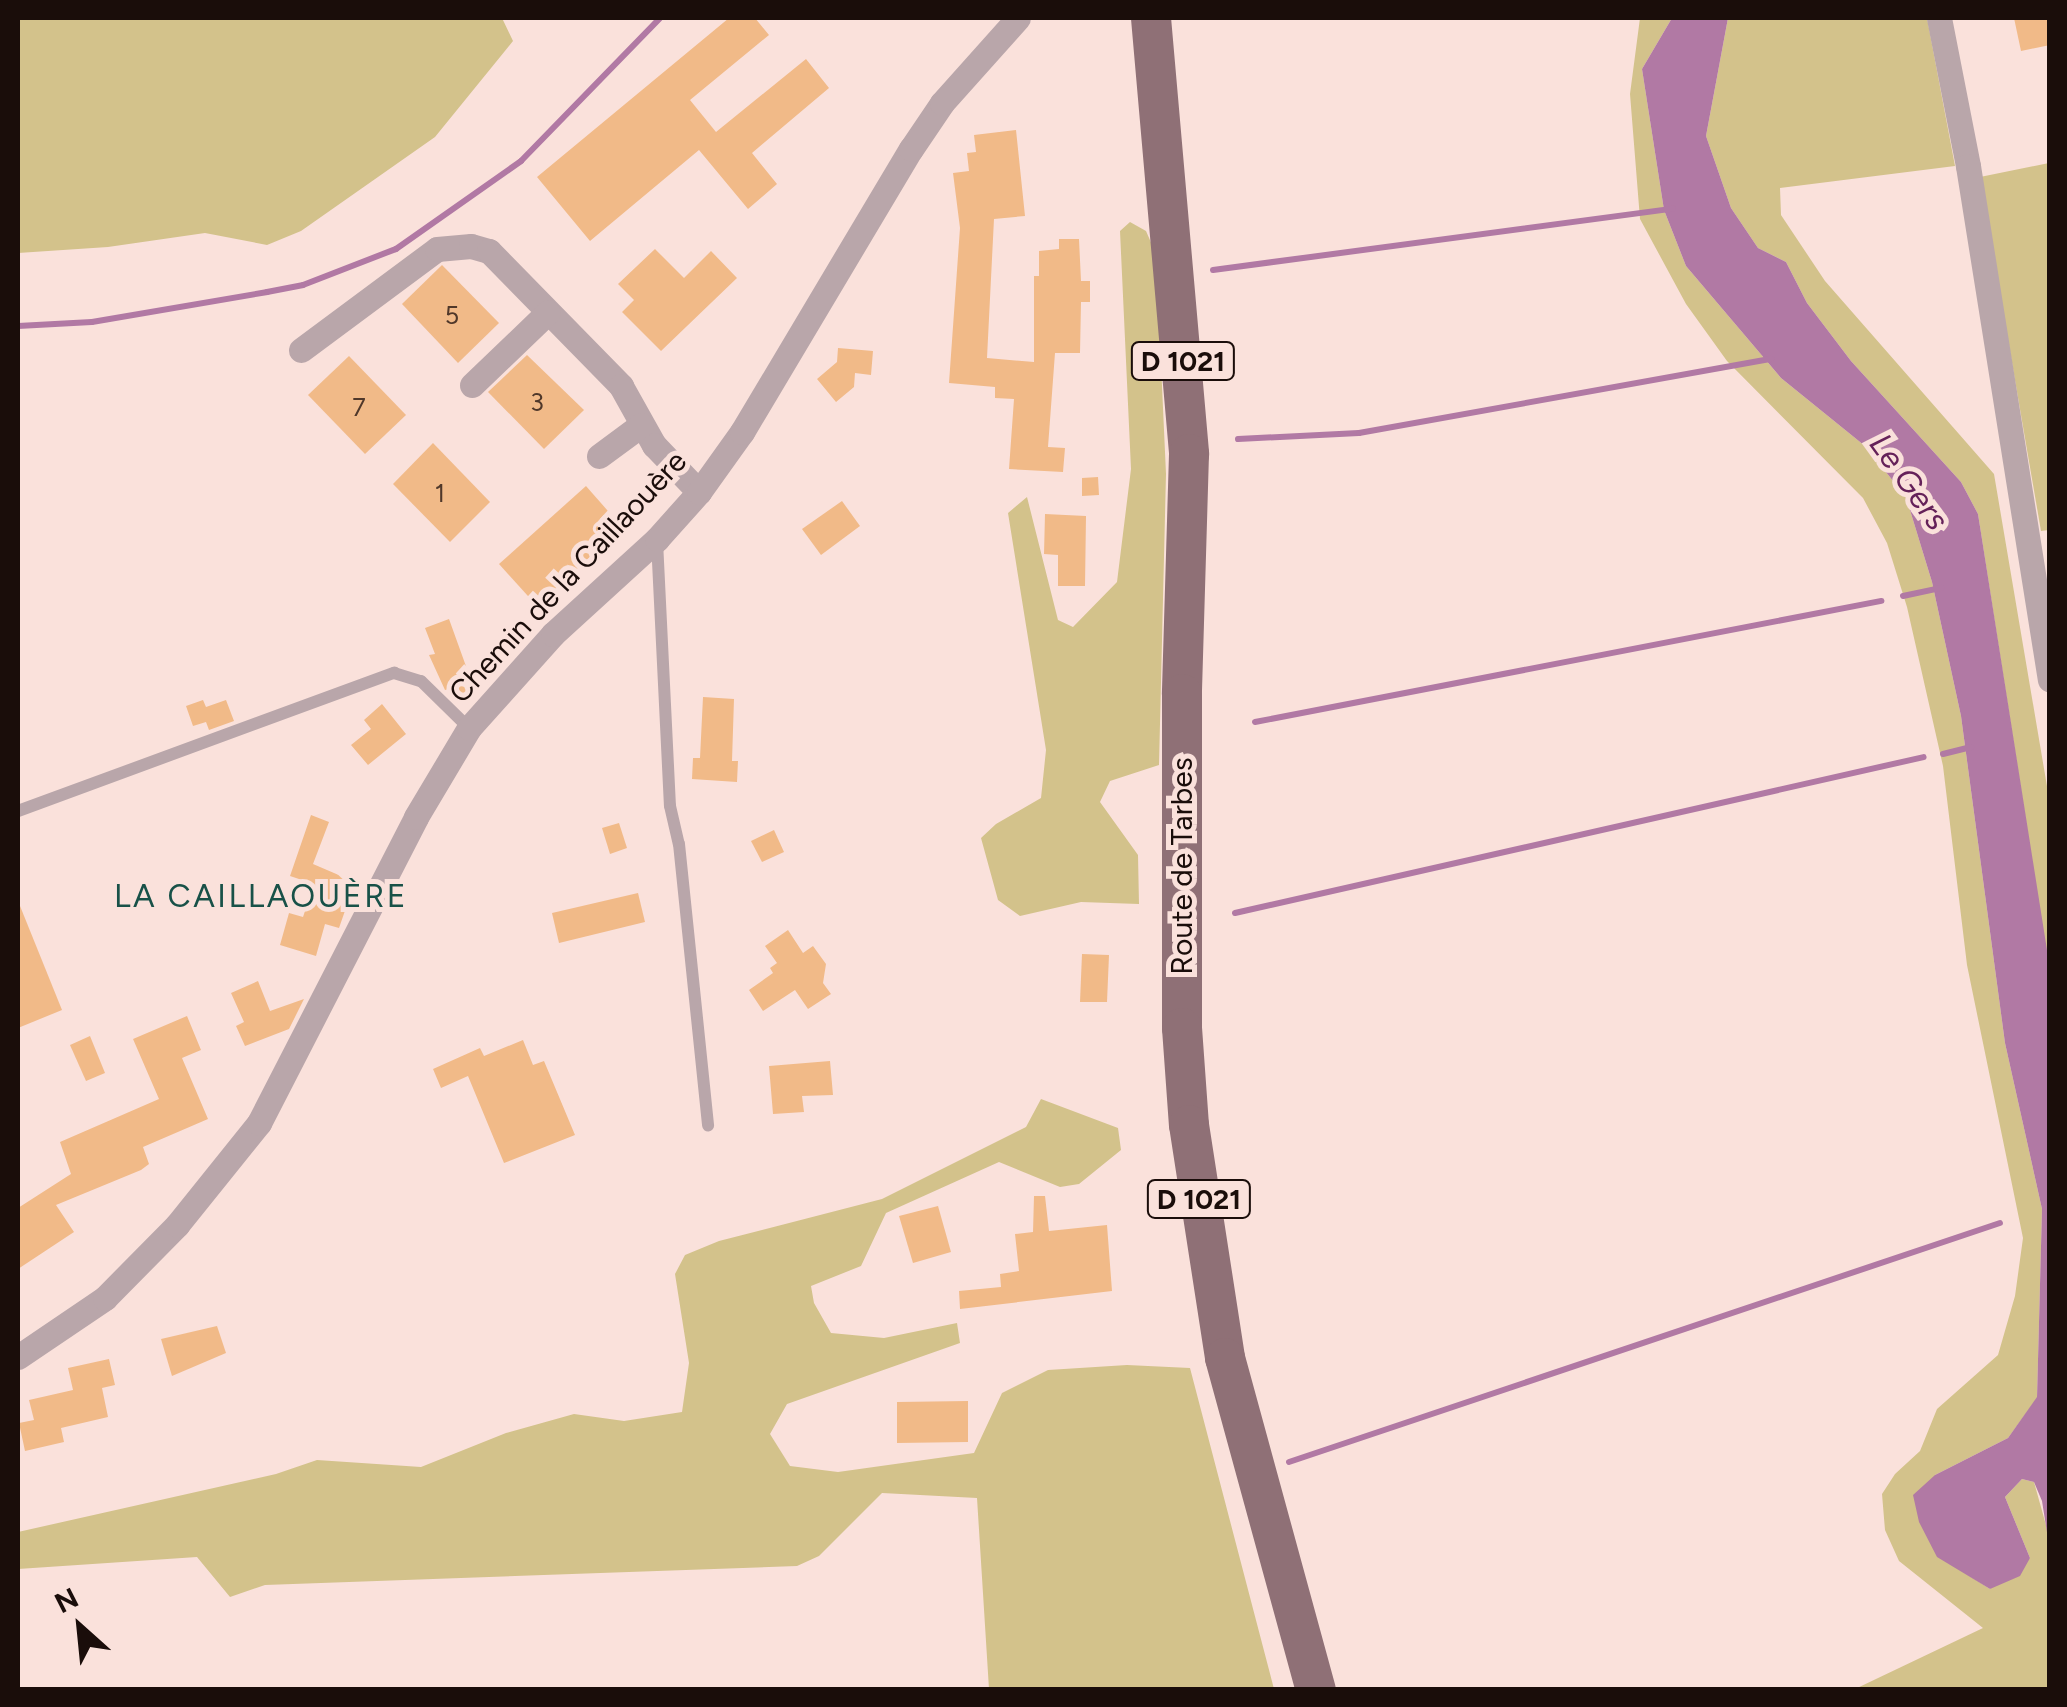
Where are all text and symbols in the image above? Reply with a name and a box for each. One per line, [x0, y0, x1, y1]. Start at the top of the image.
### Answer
house number: 5 [445, 300, 459, 330]
road number: D 1021 [1130, 338, 1236, 384]
house number: 3 [530, 387, 544, 417]
house number: 7 [352, 392, 366, 422]
water label: Le Gers [1861, 426, 1957, 538]
street label: Chemin de la Caillaouère [442, 443, 694, 711]
house number: 1 [435, 478, 445, 508]
street label: Route de Tarbes [1164, 757, 1200, 975]
district label: LA CAILLAOUÈRE [114, 877, 408, 915]
road number: D 1021 [1146, 1176, 1252, 1222]
north arrow [30, 1577, 130, 1677]
text: N [49, 1580, 84, 1620]

